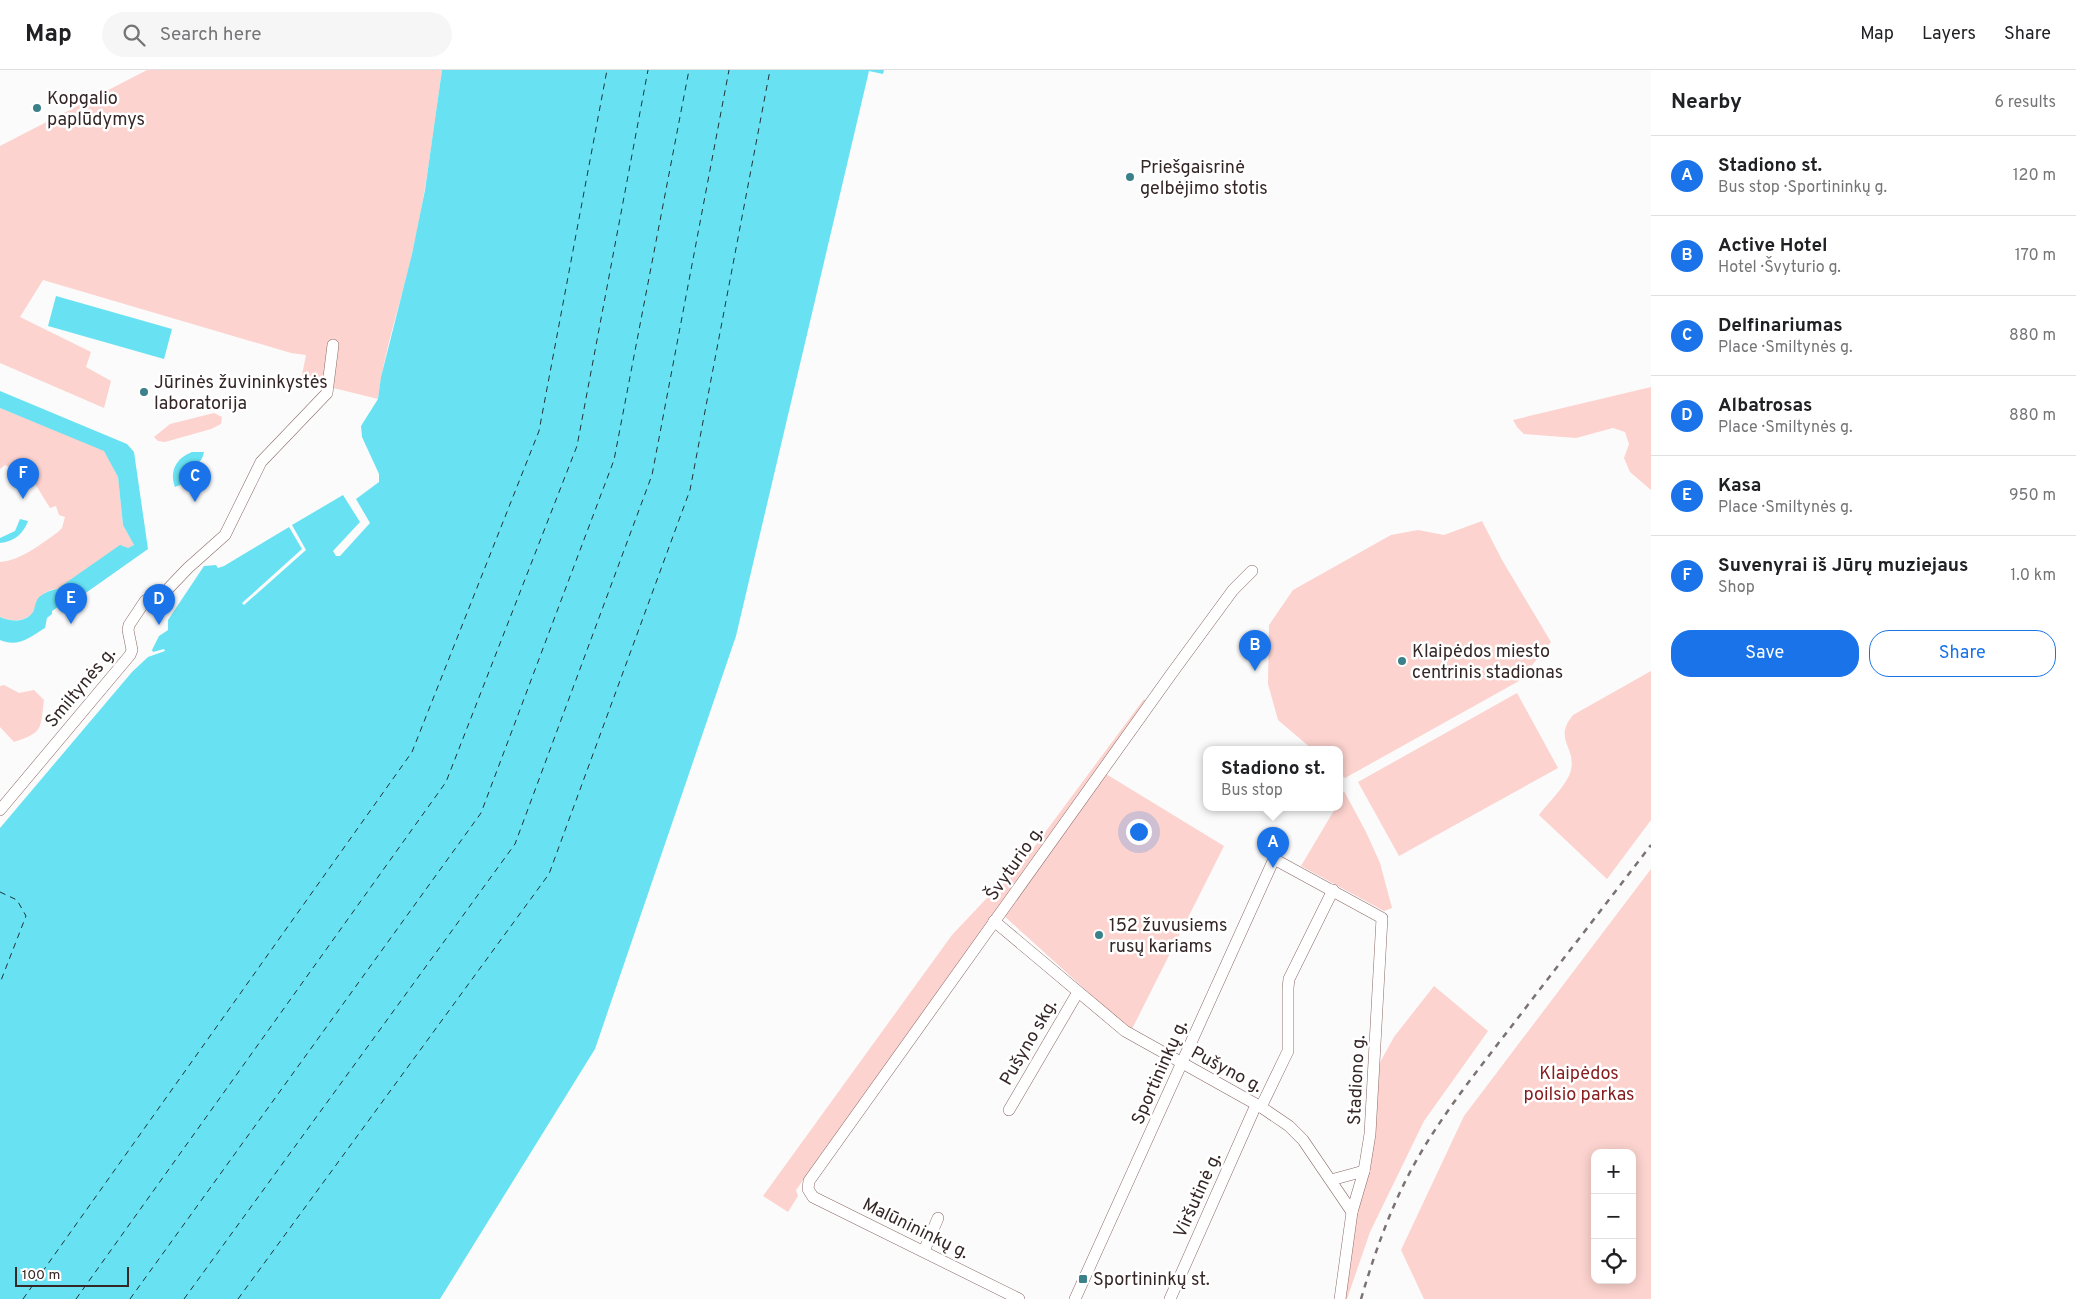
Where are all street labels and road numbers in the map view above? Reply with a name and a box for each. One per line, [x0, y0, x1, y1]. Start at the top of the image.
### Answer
street label: Smiltynės g. [41, 643, 122, 733]
street label: Švyturio g. [979, 821, 1049, 906]
street label: Pušyno skg. [995, 996, 1063, 1090]
street label: Sportininkų g. [1127, 1017, 1194, 1128]
street label: Stadiono g. [1344, 1034, 1371, 1126]
street label: Pušyno g. [1186, 1042, 1266, 1099]
street label: Viršutinė g. [1169, 1149, 1227, 1242]
street label: Malūnininkų g. [858, 1194, 972, 1265]

